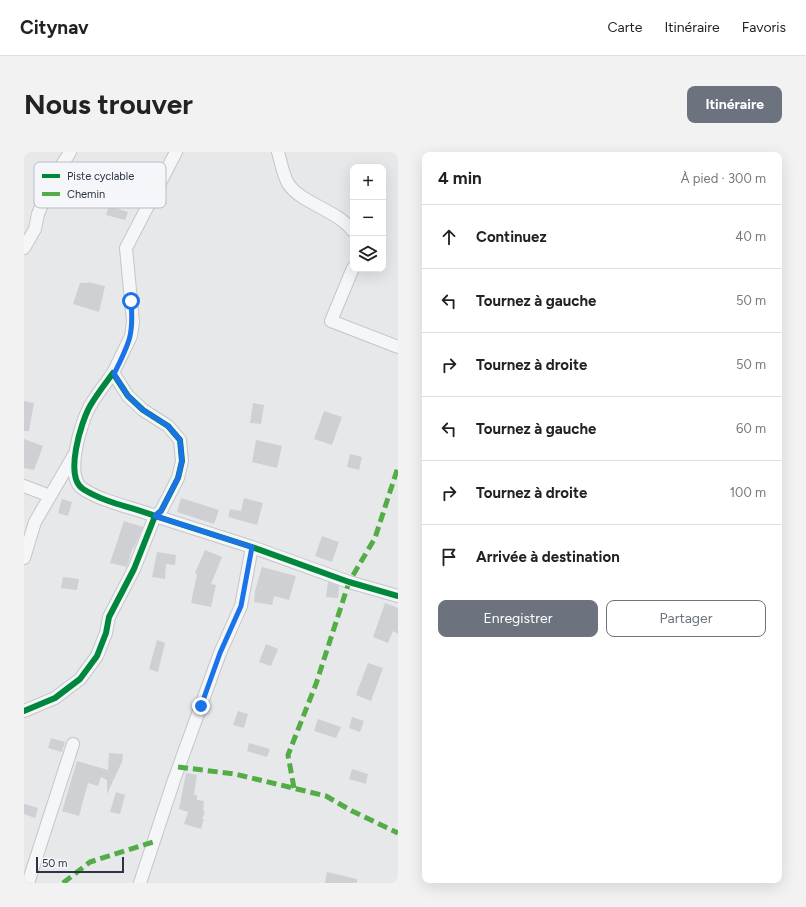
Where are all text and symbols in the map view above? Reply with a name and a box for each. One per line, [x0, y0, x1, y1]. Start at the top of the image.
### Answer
text: Citynav [20, 16, 89, 39]
text: Carte [608, 19, 642, 36]
text: Itinéraire [664, 19, 720, 36]
text: Favoris [742, 19, 786, 36]
button: Itinéraire [687, 86, 782, 123]
text: Nous trouver [24, 87, 193, 121]
legend [34, 162, 166, 208]
map controls [350, 164, 386, 272]
button: + [350, 164, 386, 200]
text: 4 min [438, 168, 482, 188]
text: Piste cyclable [67, 170, 134, 183]
text: À pied · 300 m [681, 171, 766, 186]
text: Chemin [67, 188, 105, 201]
button: − [350, 200, 386, 236]
icon: ahead [438, 226, 460, 248]
text: Continuez [476, 228, 547, 246]
text: 40 m [735, 229, 766, 244]
button: layers [350, 236, 386, 272]
icon: left [438, 290, 460, 312]
route start [122, 292, 140, 310]
text: Tournez à gauche [476, 292, 596, 310]
text: 50 m [736, 293, 766, 308]
icon: right [438, 354, 460, 376]
text: Tournez à droite [476, 356, 587, 374]
text: 50 m [736, 357, 766, 372]
icon: left [438, 418, 460, 440]
text: Tournez à gauche [476, 420, 596, 438]
text: 60 m [736, 421, 766, 436]
icon: right [438, 482, 460, 504]
text: Tournez à droite [476, 484, 587, 502]
text: 100 m [730, 485, 766, 500]
icon: arrive [438, 546, 460, 568]
text: Arrivée à destination [476, 548, 620, 566]
button: Enregistrer [438, 600, 598, 637]
button: Partager [606, 600, 766, 637]
route end [192, 697, 210, 715]
scale bar [36, 855, 124, 874]
text: 50 m [42, 857, 67, 870]

